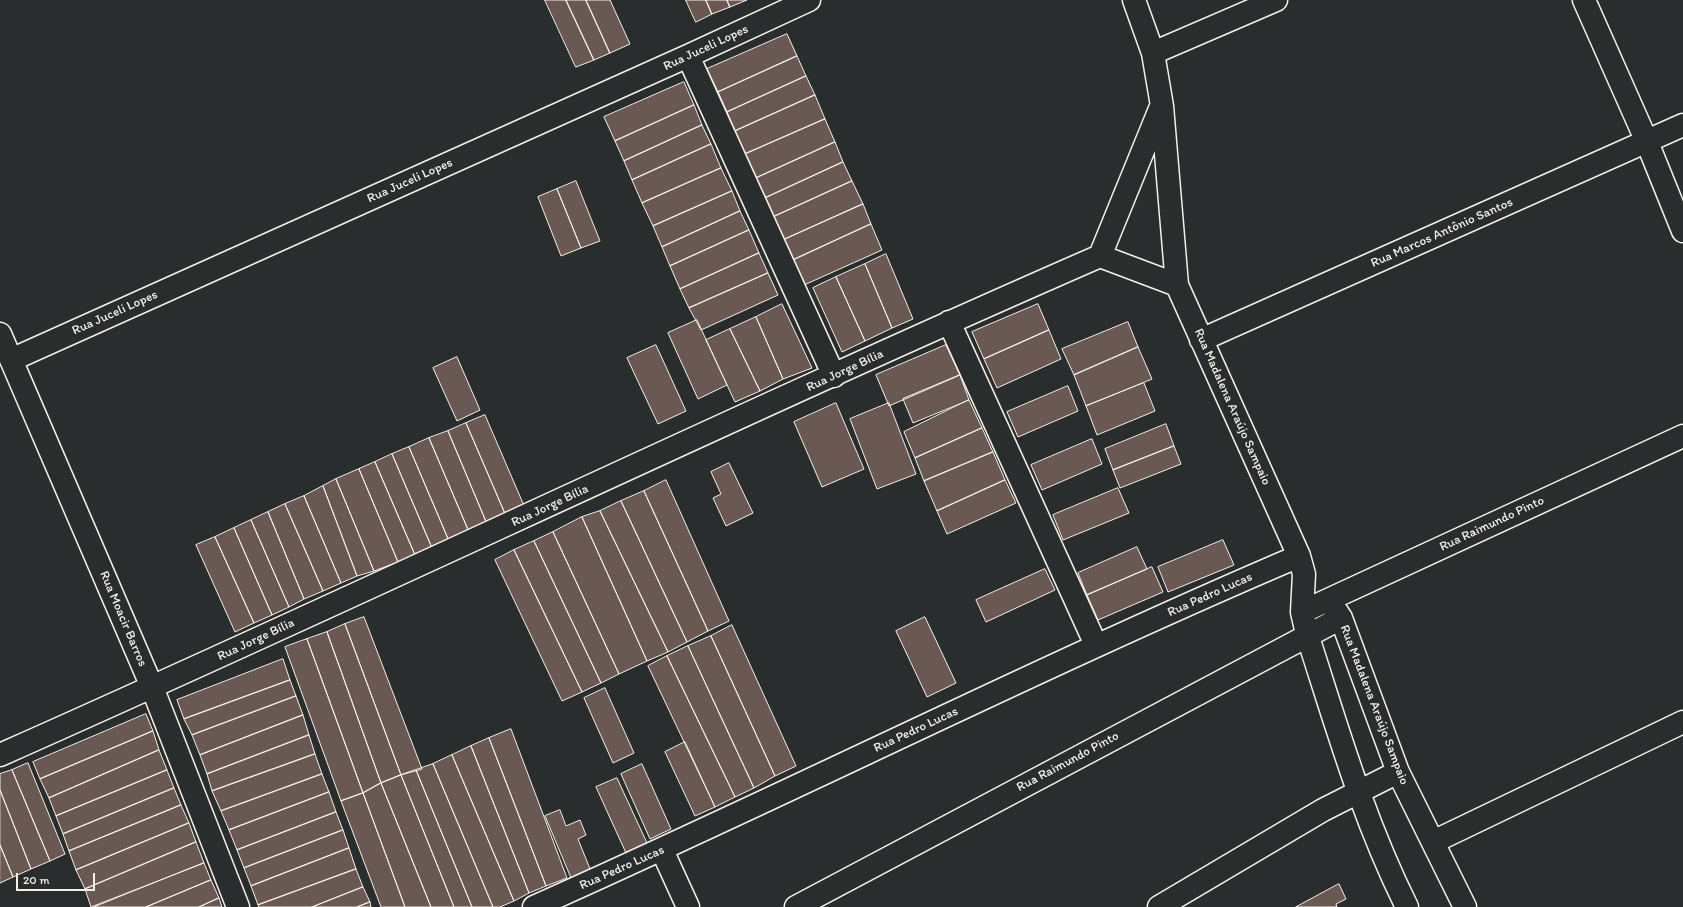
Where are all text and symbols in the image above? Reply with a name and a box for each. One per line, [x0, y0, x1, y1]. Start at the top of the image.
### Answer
street label: Rua Juceli Lopes [661, 21, 751, 75]
street label: Rua Juceli Lopes [365, 155, 455, 207]
street label: Rua Marcos Antônio Santos [1369, 195, 1515, 271]
street label: Rua Juceli Lopes [70, 287, 160, 339]
street label: Rua Madalena Araújo Sampaio [1190, 326, 1274, 488]
street label: Rua Jorge Bília [804, 346, 886, 396]
street label: Rua Jorge Bília [509, 481, 591, 531]
street label: Rua Raimundo Pinto [1437, 493, 1547, 555]
street label: Rua Moacir Barros [96, 569, 150, 669]
street label: Rua Pedro Lucas [1165, 569, 1255, 621]
street label: Rua Jorge Bília [215, 615, 297, 665]
street label: Rua Madalena Araújo Sampaio [1336, 623, 1412, 787]
street label: Rua Pedro Lucas [871, 704, 961, 756]
street label: Rua Raimundo Pinto [1014, 728, 1122, 796]
street label: Rua Pedro Lucas [577, 842, 667, 894]
scale bar [18, 865, 97, 891]
text: 20 m [23, 873, 50, 887]

